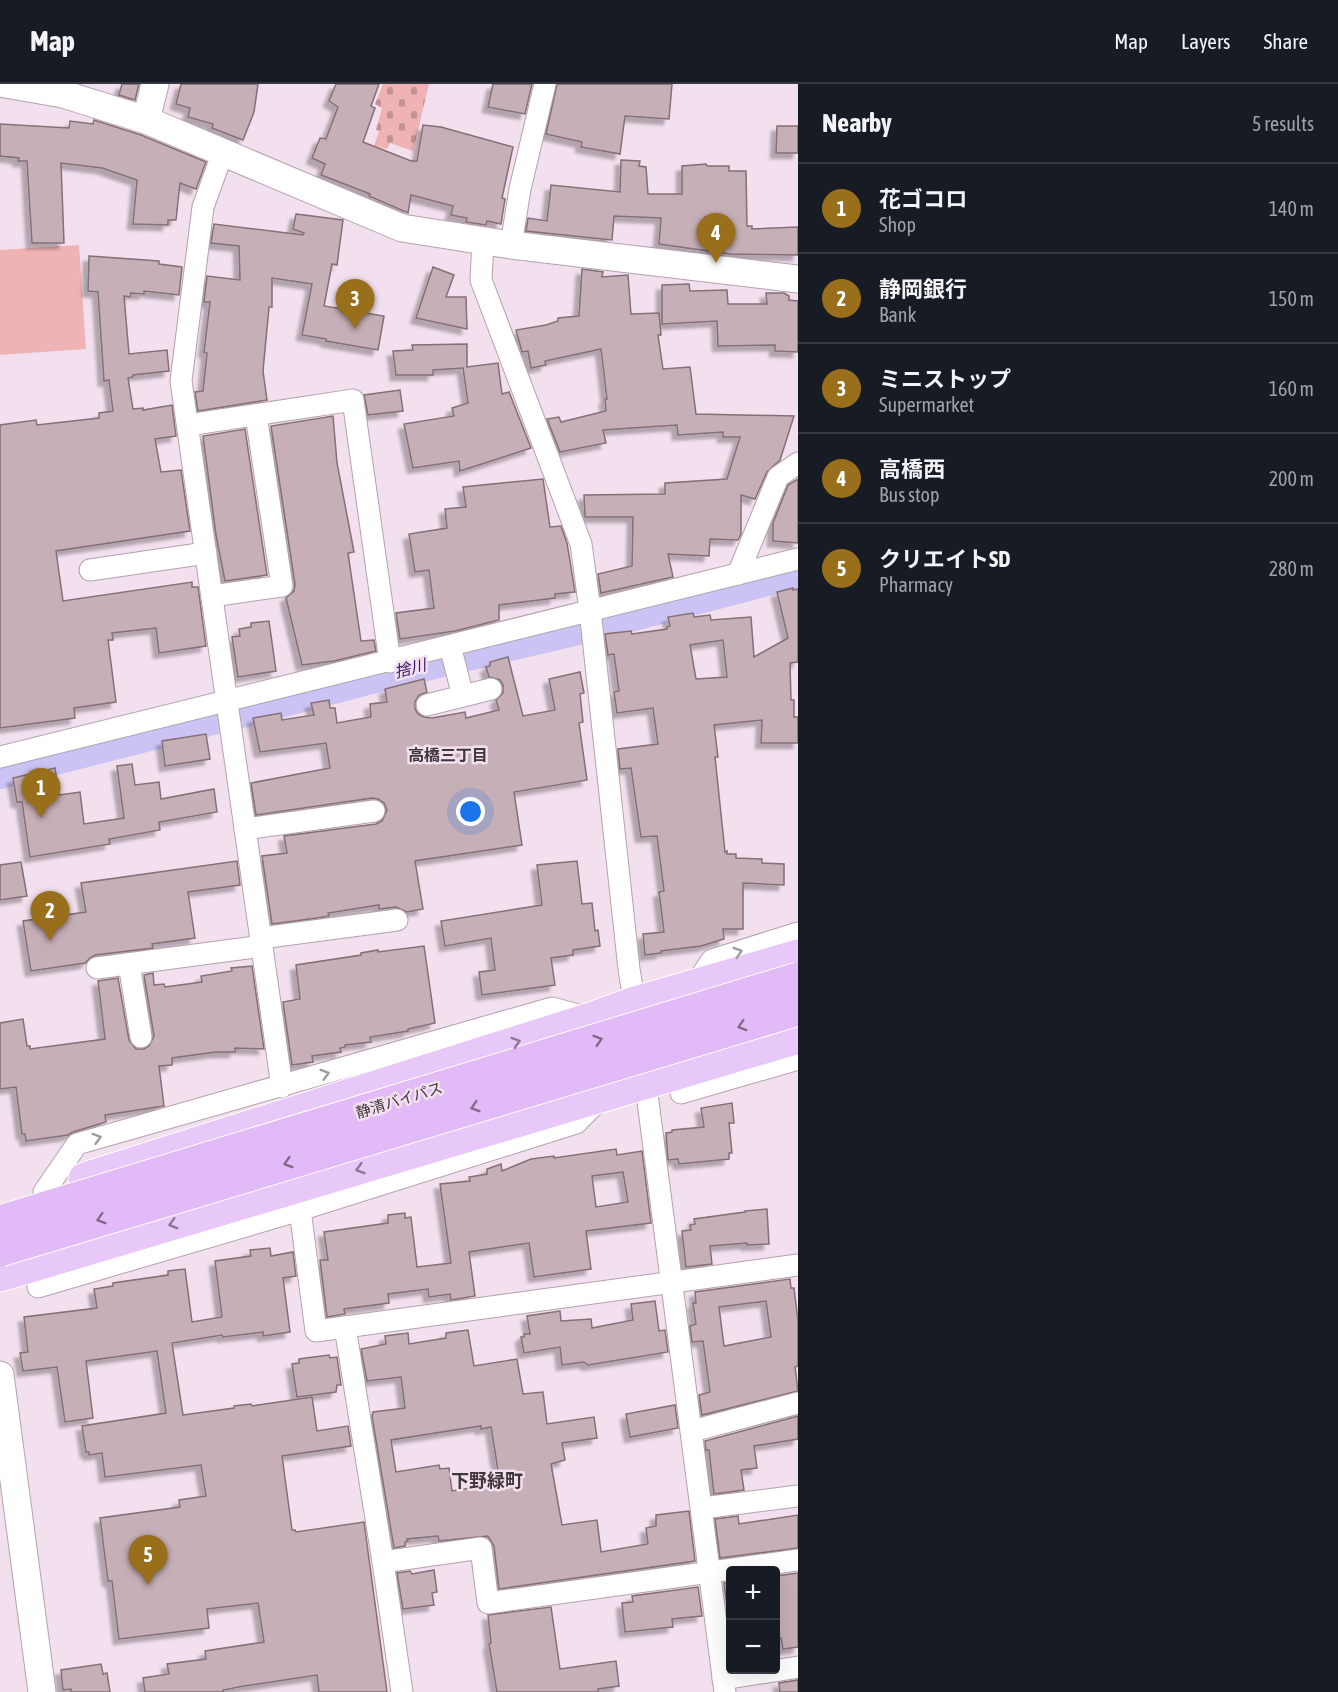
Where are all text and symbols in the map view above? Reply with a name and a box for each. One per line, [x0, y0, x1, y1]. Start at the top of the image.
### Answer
text: Map [30, 25, 75, 57]
text: Map [1114, 29, 1148, 53]
text: Layers [1181, 29, 1231, 53]
text: Share [1264, 29, 1308, 53]
text: Nearby [822, 108, 892, 138]
text: 5 results [1252, 112, 1314, 135]
text: 花ゴコロ [879, 186, 967, 212]
text: 1 [837, 197, 846, 220]
text: 140 m [1269, 197, 1314, 220]
text: Shop [879, 213, 916, 236]
pin: 4 [696, 214, 736, 263]
text: 静岡銀行 [879, 276, 967, 302]
pin: 3 [336, 280, 374, 329]
text: 2 [837, 287, 846, 310]
text: 150 m [1269, 287, 1314, 310]
text: Bank [879, 303, 916, 326]
text: ミニストップ [879, 366, 1011, 392]
text: 3 [837, 377, 846, 400]
text: 160 m [1269, 377, 1314, 400]
text: Supermarket [879, 393, 974, 416]
text: 高橋西 [879, 456, 945, 482]
text: 4 [837, 467, 846, 490]
text: 200 m [1269, 467, 1314, 490]
text: Bus stop [879, 483, 939, 506]
text: クリエイトSD [879, 546, 1011, 572]
text: 5 [837, 557, 846, 580]
text: 280 m [1269, 557, 1314, 580]
text: Pharmacy [879, 573, 953, 596]
water label: 捨川 [392, 655, 430, 681]
district label: 高橋三丁目 [408, 746, 488, 764]
pin: 1 [22, 768, 60, 818]
your location [456, 797, 485, 826]
pin: 2 [31, 892, 70, 941]
one-way arrow [732, 946, 743, 959]
one-way arrow [737, 1019, 748, 1031]
one-way arrow [592, 1035, 603, 1047]
one-way arrow [510, 1037, 521, 1050]
one-way arrow [319, 1069, 330, 1081]
street label: 静清バイパス [354, 1079, 444, 1121]
one-way arrow [470, 1100, 481, 1112]
one-way arrow [92, 1133, 102, 1146]
one-way arrow [283, 1156, 294, 1168]
one-way arrow [355, 1162, 366, 1174]
one-way arrow [96, 1212, 107, 1224]
one-way arrow [168, 1217, 179, 1229]
district label: 下野緑町 [451, 1470, 523, 1491]
pin: 5 [128, 1536, 168, 1585]
map controls [726, 1566, 780, 1674]
button: + [726, 1566, 780, 1620]
button: − [726, 1620, 780, 1674]

